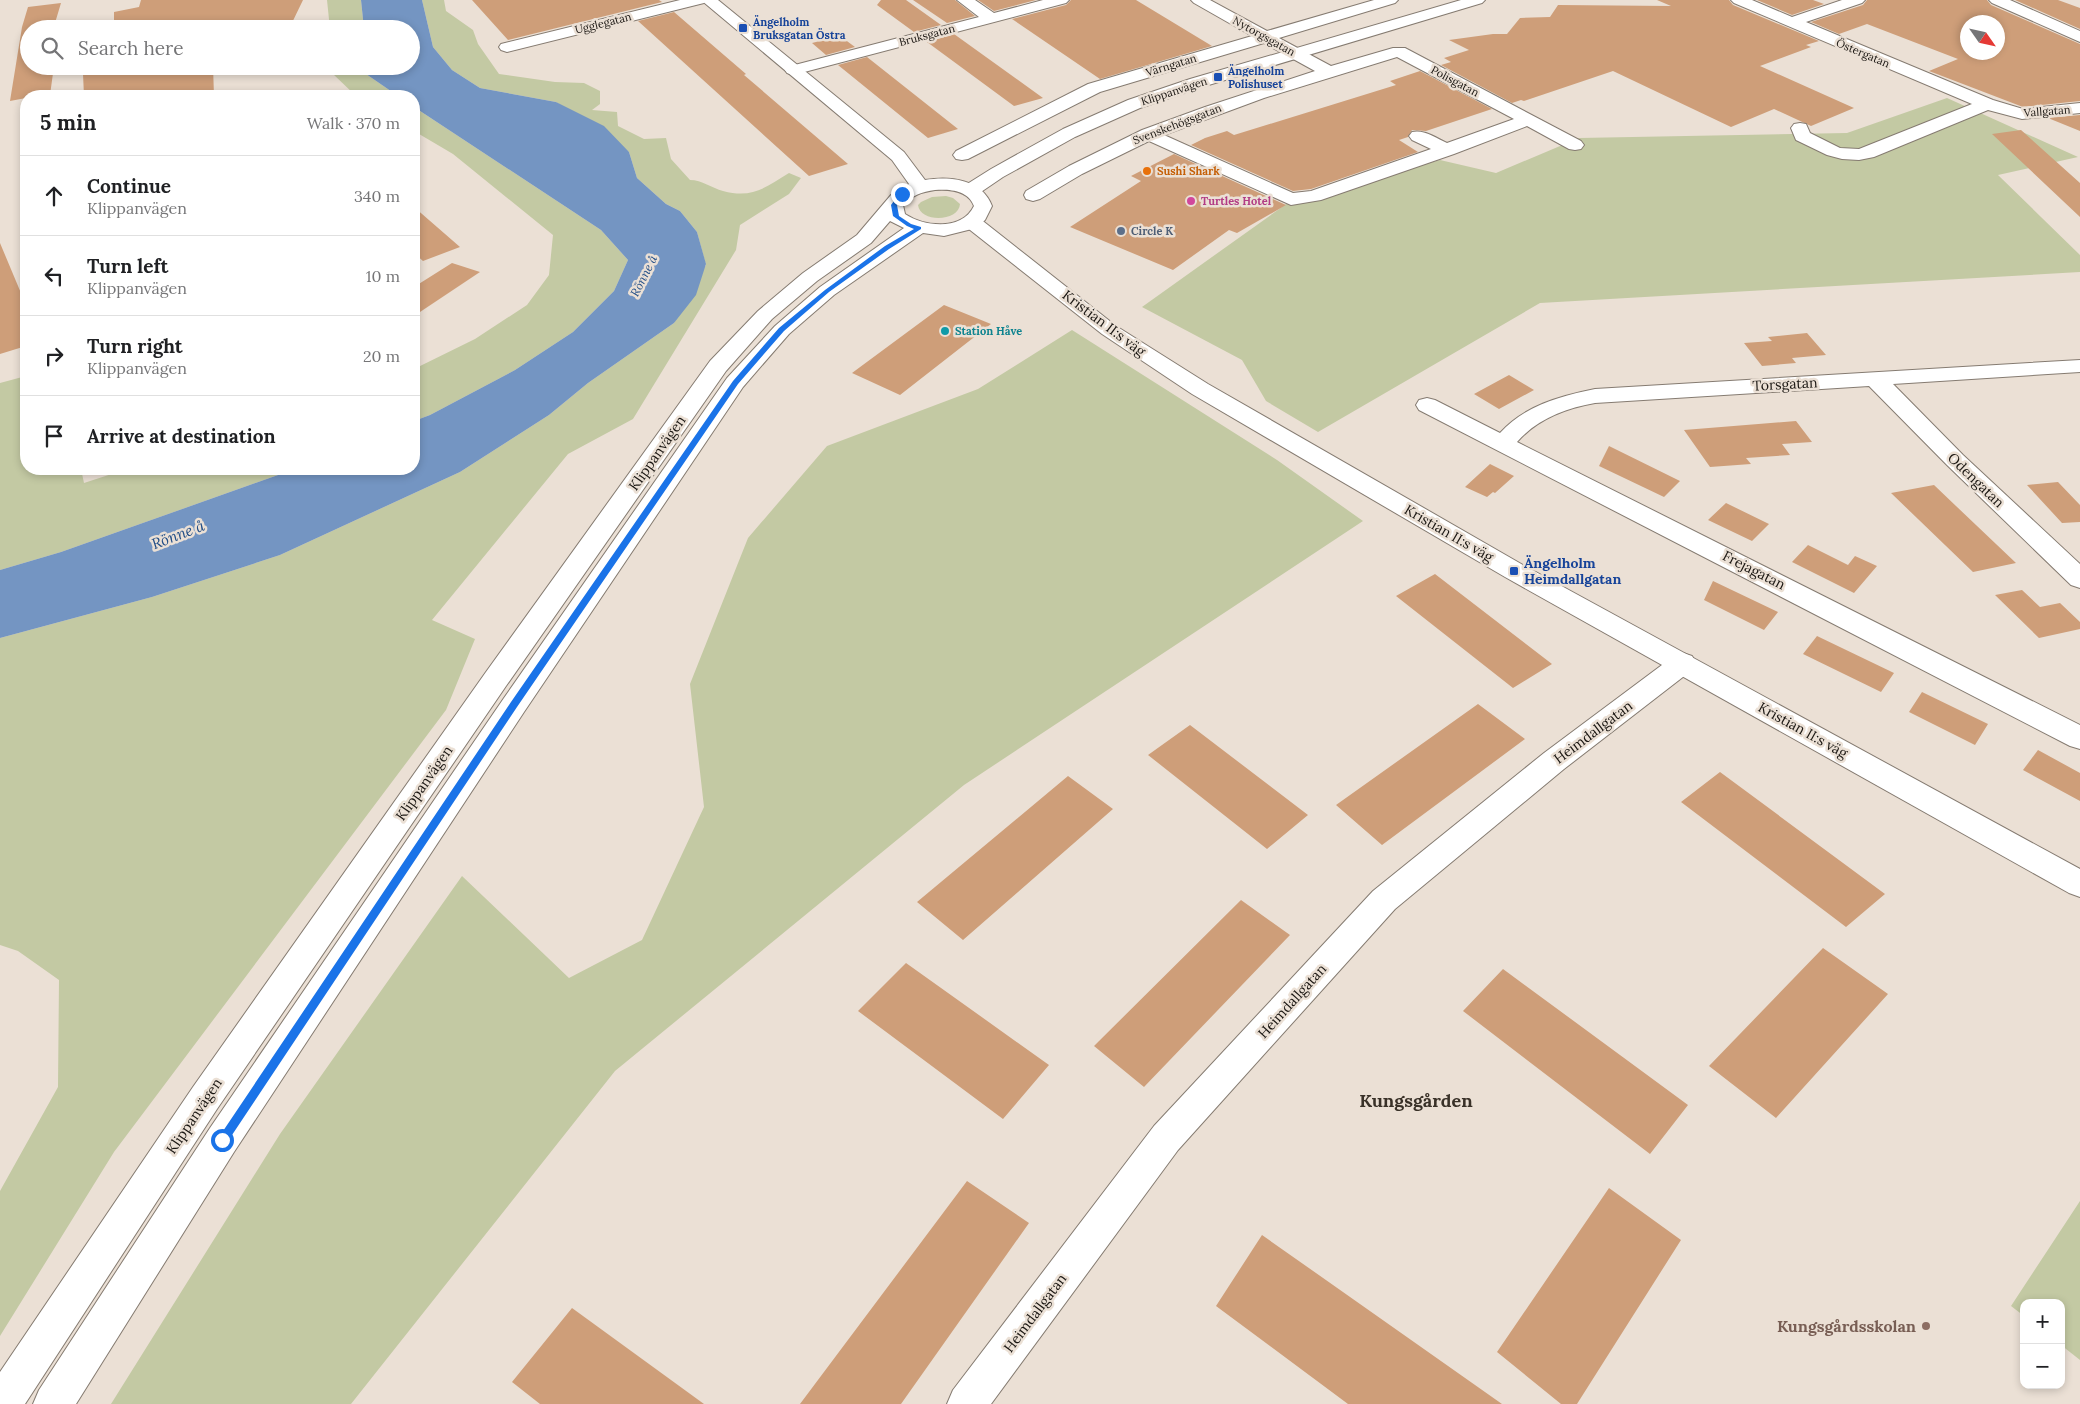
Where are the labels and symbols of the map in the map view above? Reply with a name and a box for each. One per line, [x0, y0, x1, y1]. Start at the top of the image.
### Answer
street label: Ugglegatan [573, 9, 633, 37]
street label: Nytorgsgatan [1230, 13, 1298, 59]
place label: Ängelholm Bruksgatan Östra [753, 15, 846, 42]
north arrow [1960, 15, 2005, 60]
street label: Bruksgatan [897, 21, 957, 49]
marker: Ängelholm Bruksgatan Östra [737, 22, 749, 34]
street label: Östergatan [1834, 34, 1893, 71]
street label: Värngatan [1143, 51, 1198, 80]
street label: Polisgatan [1429, 63, 1482, 100]
place label: Ängelholm Polishuset [1228, 64, 1284, 91]
marker: Ängelholm Polishuset [1212, 71, 1224, 83]
street label: Klippanvägen [1139, 74, 1209, 108]
street label: Svenskehögsgatan [1131, 101, 1224, 147]
street label: Vallgatan [2022, 102, 2071, 120]
place label: Sushi Shark [1157, 164, 1220, 178]
marker: Sushi Shark [1141, 165, 1153, 177]
route end [891, 183, 914, 206]
place label: Turtles Hotel [1201, 194, 1272, 208]
marker: Turtles Hotel [1185, 195, 1197, 207]
place label: Circle K [1131, 224, 1173, 238]
marker: Circle K [1115, 225, 1127, 237]
water label: Rönne å [627, 252, 660, 299]
street label: Kristian II:s väg [1059, 286, 1149, 360]
place label: Station Håve [955, 324, 1022, 338]
marker: Station Håve [939, 325, 951, 337]
street label: Torsgatan [1752, 373, 1818, 395]
street label: Klippanvägen [625, 412, 690, 494]
street label: Odengatan [1944, 449, 2008, 512]
street label: Kristian II:s väg [1401, 500, 1497, 566]
water label: Rönne å [149, 516, 208, 553]
street label: Frejagatan [1720, 547, 1789, 594]
place label: Ängelholm Heimdallgatan [1524, 554, 1621, 588]
marker: Ängelholm Heimdallgatan [1508, 565, 1520, 577]
street label: Heimdallgatan [1550, 696, 1636, 767]
street label: Kristian II:s väg [1755, 698, 1851, 762]
street label: Klippanvägen [392, 742, 457, 824]
street label: Heimdallgatan [1254, 960, 1330, 1042]
street label: Klippanvägen [162, 1074, 226, 1157]
district label: Kungsgården [1359, 1089, 1473, 1112]
route start [211, 1129, 234, 1152]
street label: Heimdallgatan [1000, 1270, 1071, 1356]
place label: Kungsgårdsskolan [1777, 1316, 1916, 1336]
marker: Kungsgårdsskolan [1920, 1320, 1932, 1332]

